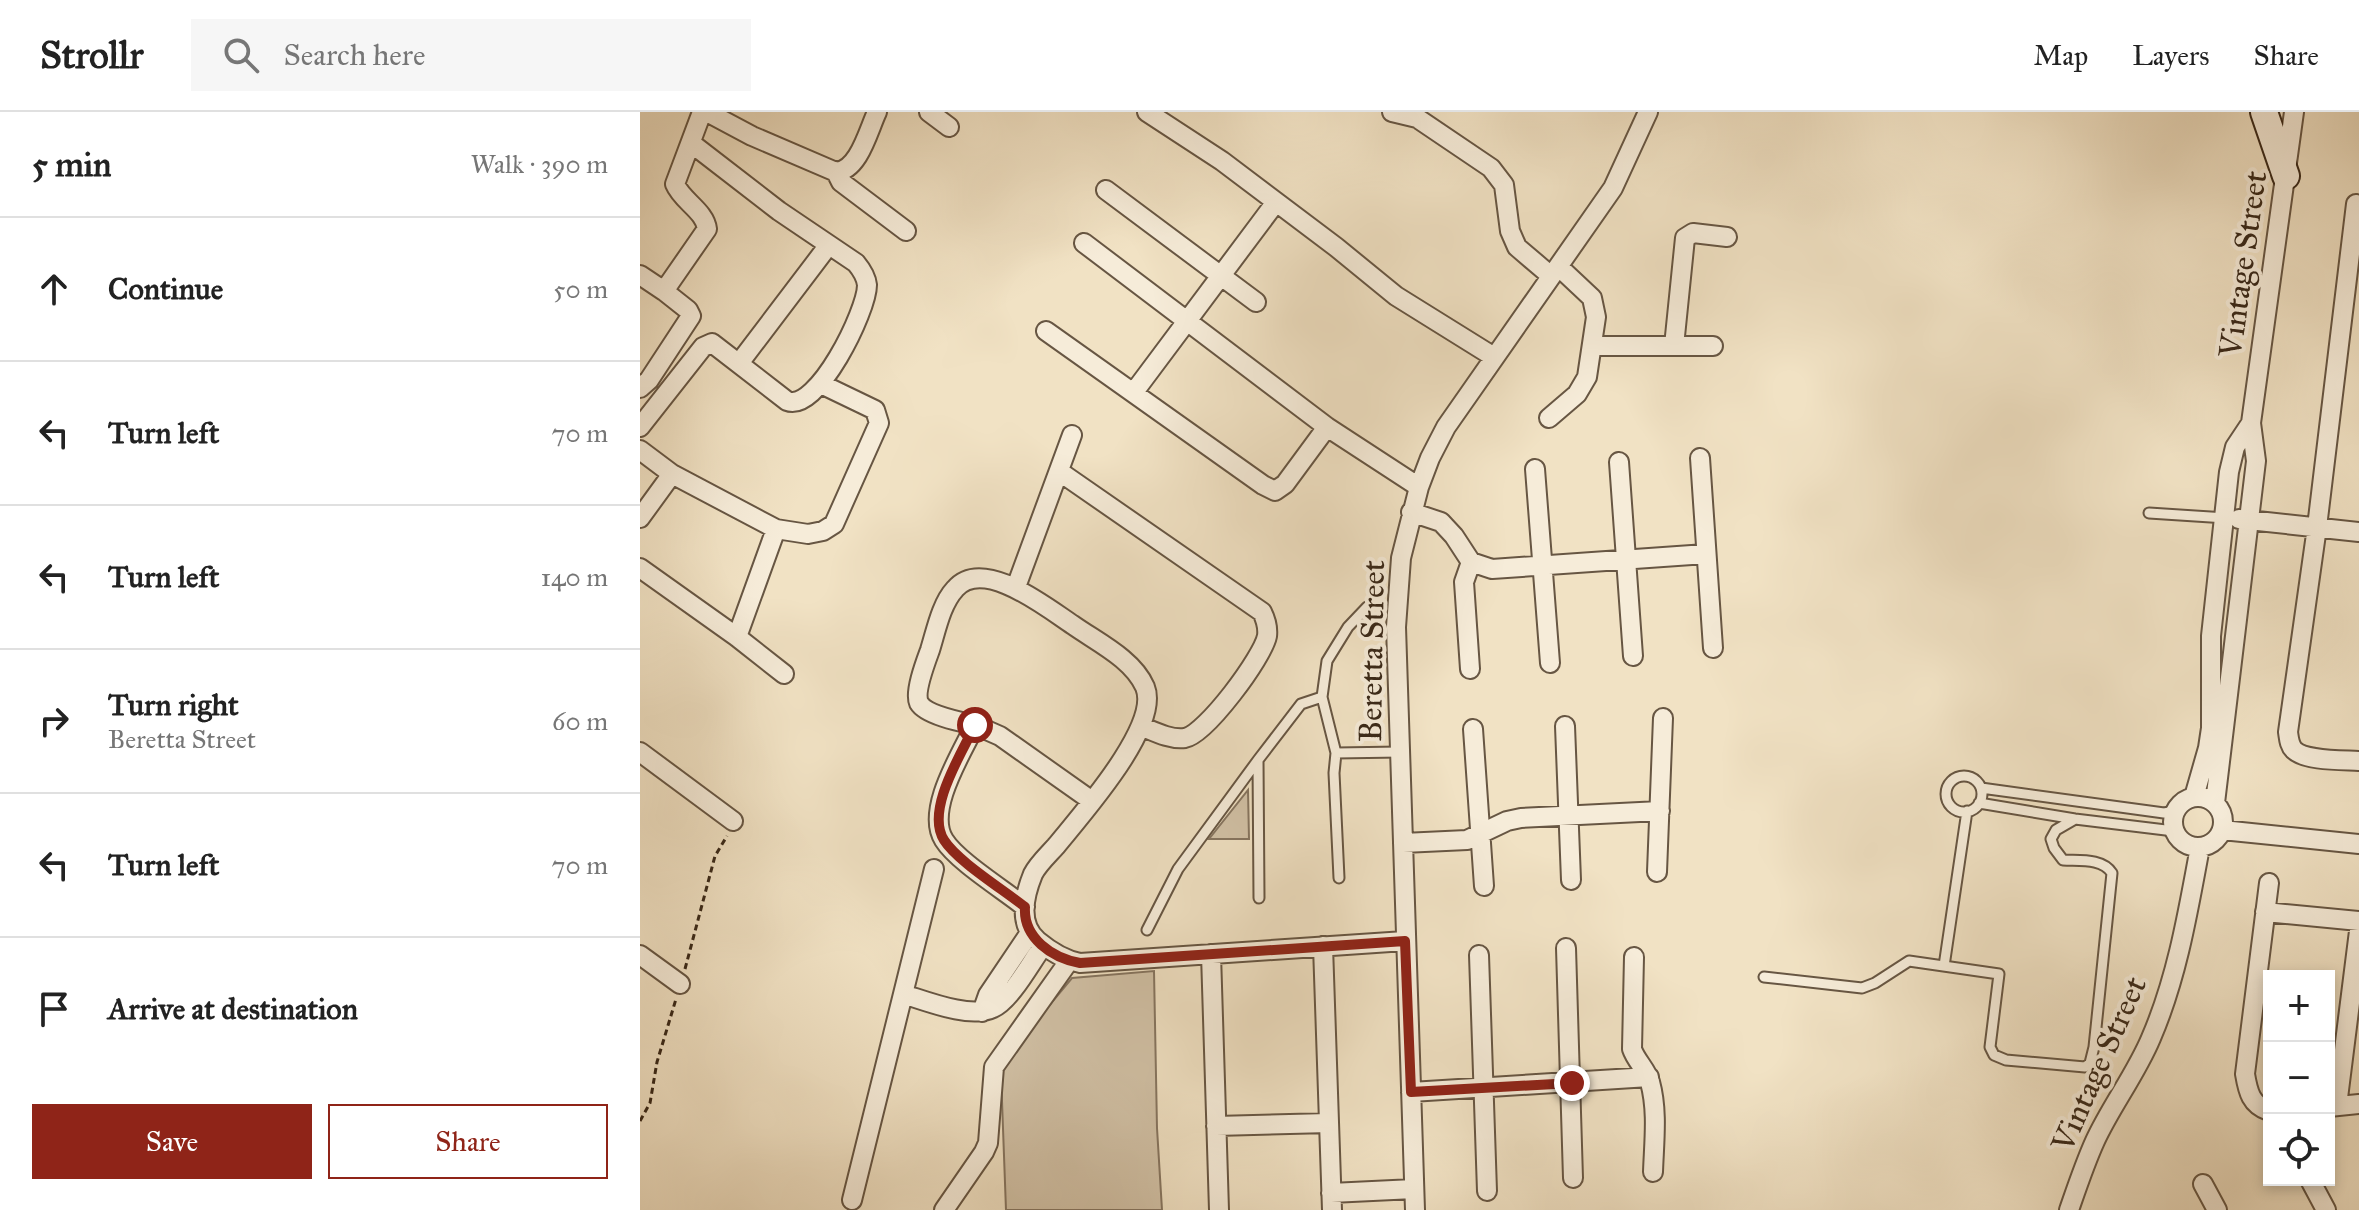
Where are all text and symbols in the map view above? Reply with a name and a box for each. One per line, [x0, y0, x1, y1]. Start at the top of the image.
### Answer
search box [191, 19, 751, 91]
text: Strollr [40, 32, 143, 78]
icon: search [219, 33, 263, 77]
text: Search here [283, 37, 425, 73]
text: Map [2033, 38, 2088, 73]
text: Layers [2132, 38, 2210, 73]
text: Share [2254, 38, 2319, 73]
text: 5 min [32, 144, 111, 185]
text: Walk · 390 m [471, 148, 608, 180]
street label: Vintage Street [2210, 168, 2275, 361]
icon: ahead [32, 267, 76, 311]
text: Continue [108, 271, 223, 307]
text: 50 m [553, 273, 608, 305]
icon: left [32, 411, 76, 455]
text: Turn left [108, 415, 219, 451]
text: 70 m [552, 417, 608, 449]
icon: left [32, 555, 76, 599]
text: Turn left [108, 559, 219, 595]
street label: Beretta Street [1351, 560, 1393, 742]
text: 140 m [541, 561, 608, 593]
text: Turn right [108, 687, 239, 723]
icon: right [32, 699, 76, 743]
text: 60 m [552, 705, 608, 737]
route start [957, 707, 993, 743]
text: Beretta Street [108, 723, 256, 755]
icon: left [32, 843, 76, 887]
text: Turn left [108, 847, 219, 883]
text: 70 m [552, 849, 608, 881]
street label: Vintage Street [2043, 970, 2155, 1159]
map controls [2263, 970, 2335, 1186]
button: + [2263, 970, 2335, 1042]
icon: arrive [32, 987, 76, 1031]
text: Arrive at destination [108, 991, 358, 1027]
button: − [2263, 1042, 2335, 1114]
route end [1554, 1065, 1590, 1101]
button: Save [32, 1104, 312, 1179]
button: Share [328, 1104, 608, 1179]
button: locate [2263, 1114, 2335, 1186]

